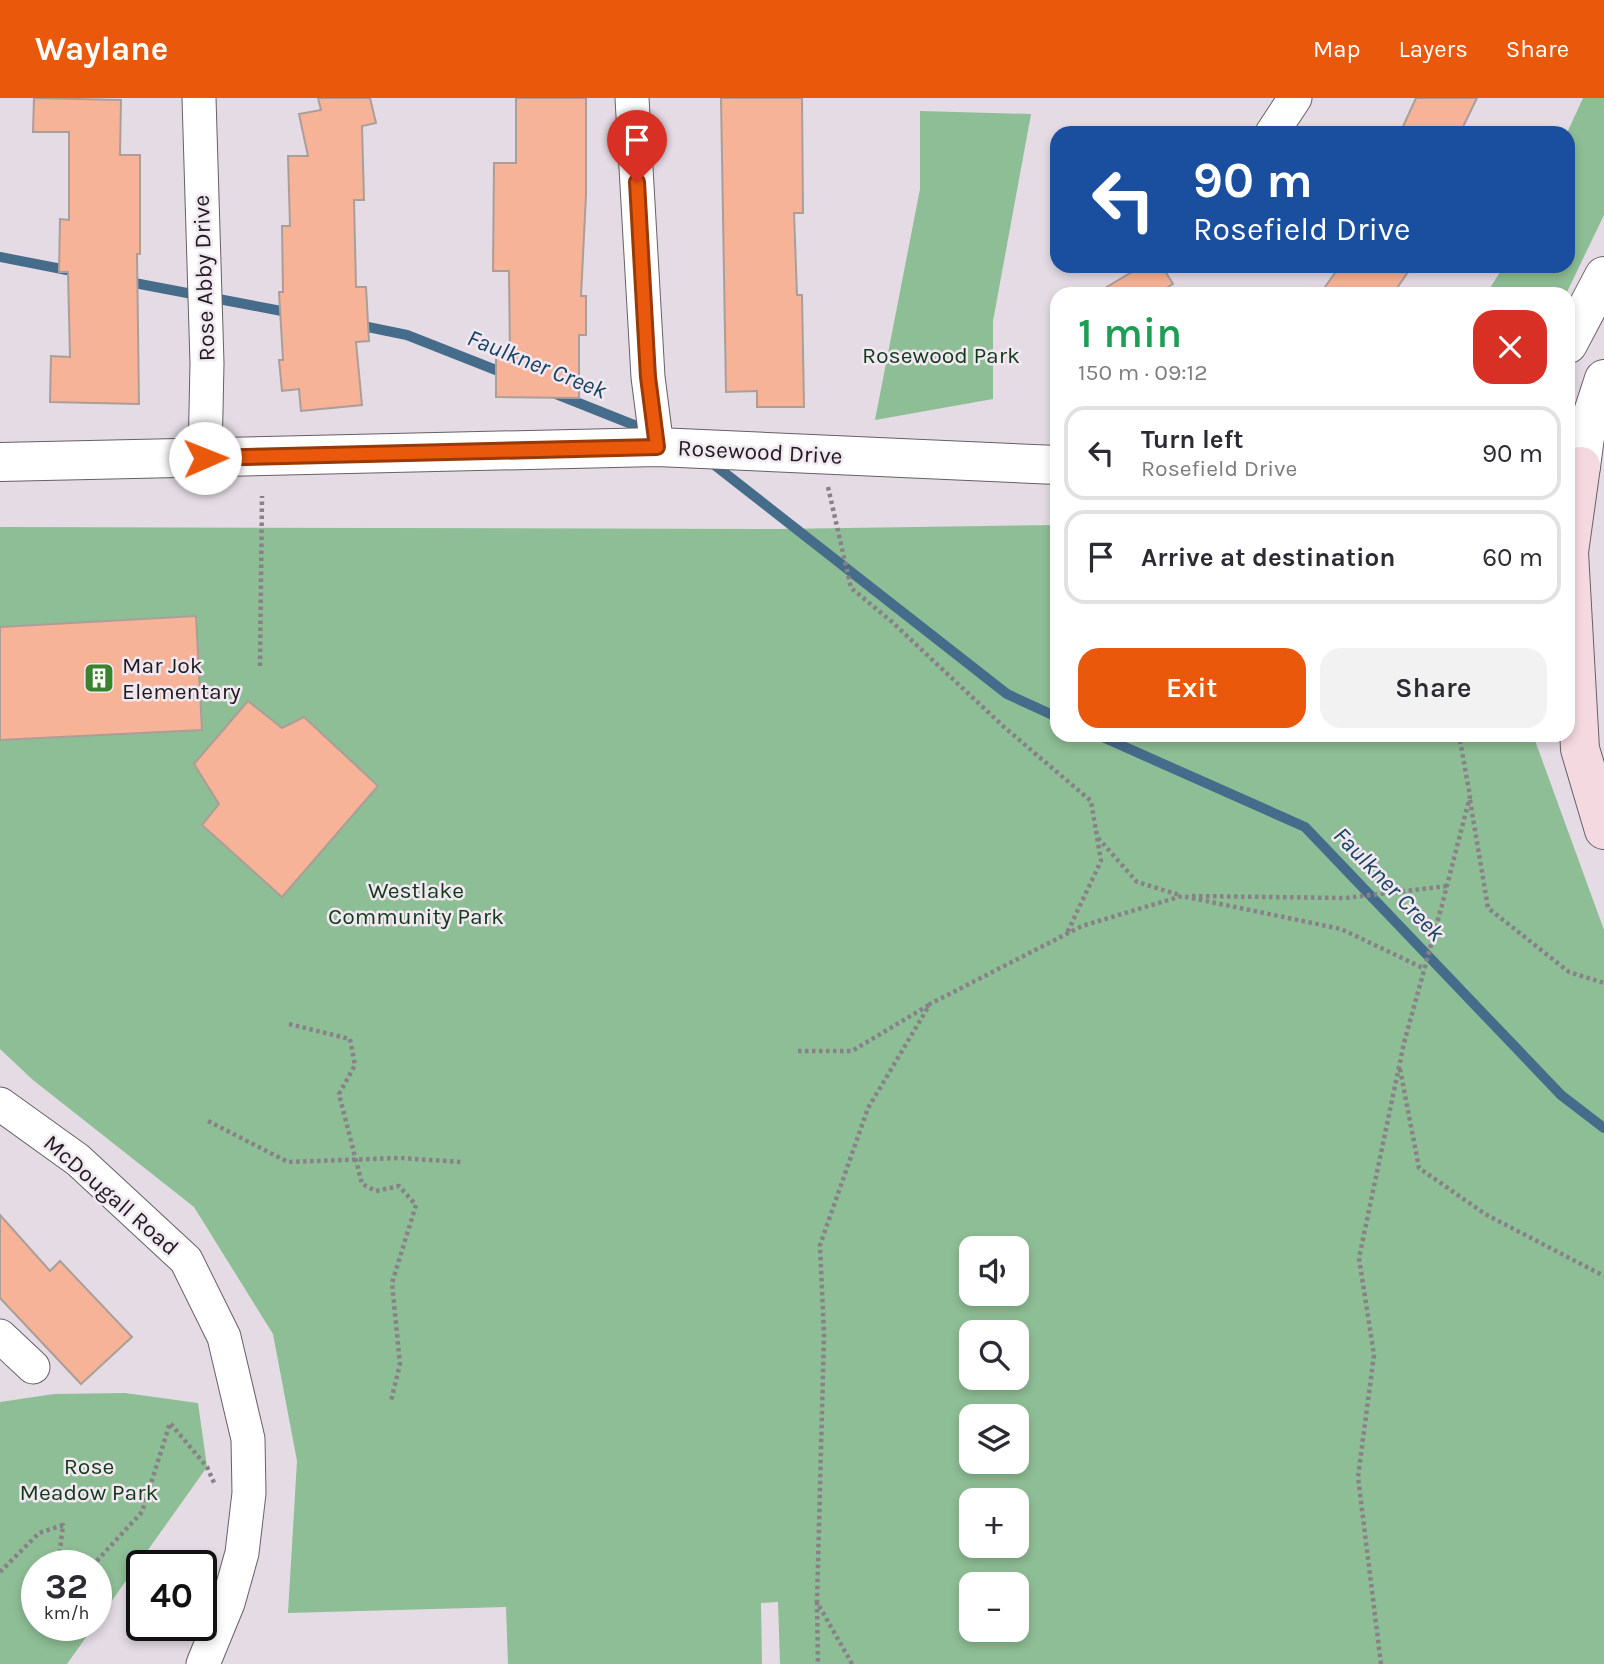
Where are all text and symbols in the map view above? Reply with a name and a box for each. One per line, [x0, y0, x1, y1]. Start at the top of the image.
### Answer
text: Waylane [35, 30, 168, 68]
text: Map [1313, 35, 1361, 63]
text: Layers [1399, 35, 1468, 63]
text: Share [1506, 35, 1569, 63]
pin [607, 110, 667, 182]
icon: arrive [618, 121, 656, 159]
text: 90 m [1193, 152, 1313, 209]
icon: left [1078, 154, 1169, 245]
street label: Rose Abby Drive [188, 194, 220, 362]
text: Rosefield Drive [1193, 211, 1411, 248]
text: 1 min [1078, 308, 1182, 358]
button: close [1473, 310, 1547, 384]
water label: Faulkner Creek [463, 323, 611, 405]
park label: Rosewood Park [862, 342, 1020, 369]
text: 150 m · 09:12 [1078, 359, 1207, 386]
position arrow [168, 421, 242, 495]
text: Turn left [1141, 424, 1243, 455]
street label: Rosewood Drive [677, 434, 843, 470]
icon: left [1082, 434, 1120, 472]
text: 90 m [1482, 438, 1543, 469]
text: Rosefield Drive [1141, 455, 1297, 482]
icon: arrive [1082, 538, 1120, 576]
text: Arrive at destination [1141, 542, 1395, 573]
text: 60 m [1482, 542, 1543, 573]
button: Exit [1078, 648, 1306, 728]
button: Share [1320, 648, 1547, 728]
place label: Mar Jok Elementary [122, 652, 241, 705]
building icon: Mar Jok Elementary [82, 661, 116, 695]
water label: Faulkner Creek [1328, 821, 1451, 947]
park label: Westlake Community Park [328, 877, 504, 930]
street label: McDougall Road [38, 1129, 184, 1261]
map controls [959, 1236, 1029, 1642]
button: sound [959, 1236, 1029, 1306]
button: search [959, 1320, 1029, 1390]
button: layers [959, 1404, 1029, 1474]
park label: Rose Meadow Park [20, 1453, 159, 1506]
button: + [959, 1488, 1029, 1558]
speed limit sign: 40 [126, 1550, 217, 1641]
text: 32 [45, 1566, 88, 1607]
button: − [959, 1572, 1029, 1642]
text: km/h [44, 1602, 89, 1624]

